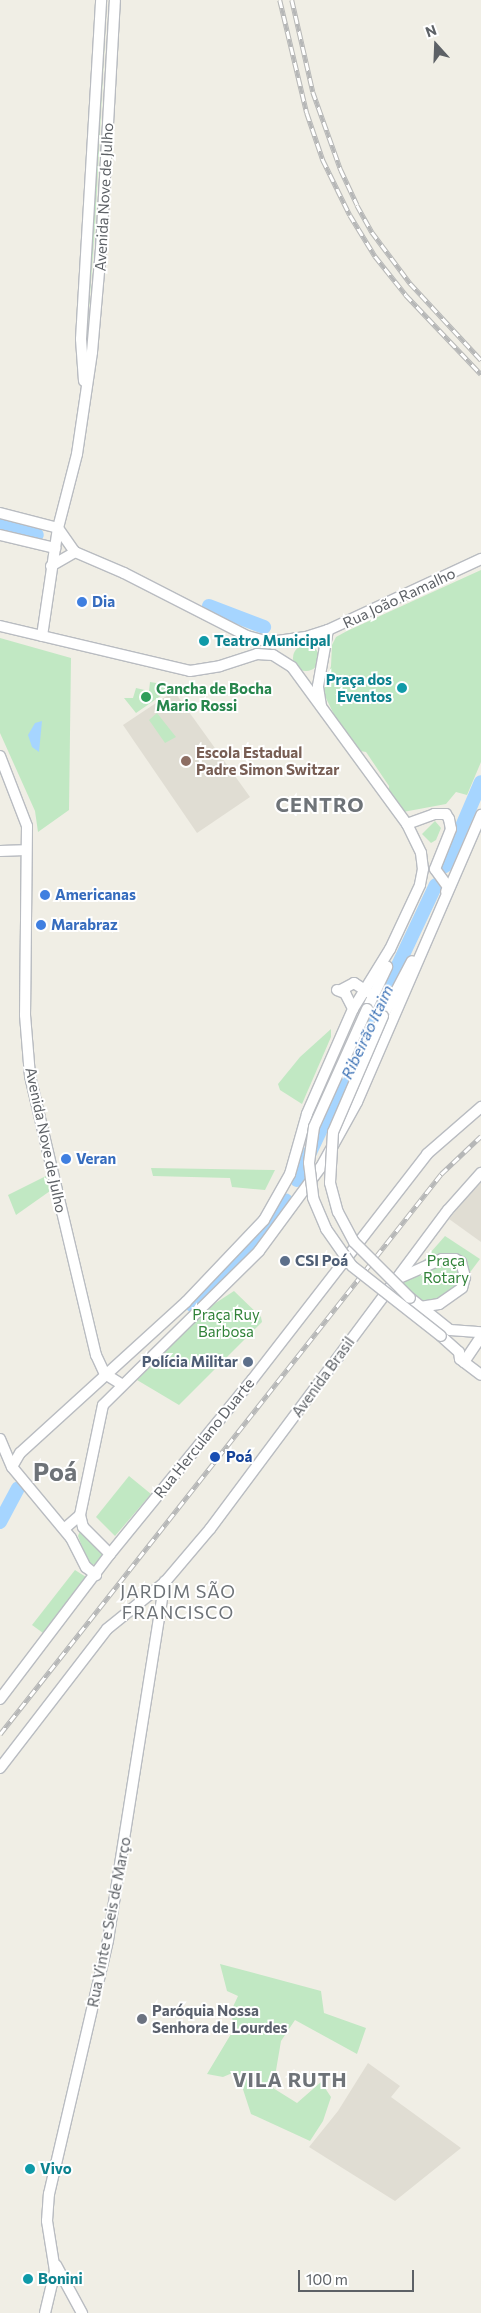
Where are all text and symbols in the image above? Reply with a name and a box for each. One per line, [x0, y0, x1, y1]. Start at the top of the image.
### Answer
north arrow [411, 20, 461, 70]
text: N [423, 21, 439, 40]
street label: Avenida Nove de Julho [91, 122, 117, 272]
street label: Rua João Ramalho [340, 564, 458, 632]
place label: Dia [92, 593, 115, 611]
marker: Dia [76, 596, 88, 608]
place label: Teatro Municipal [214, 632, 331, 650]
marker: Teatro Municipal [198, 635, 210, 647]
place label: Praça dos Eventos [326, 670, 392, 705]
place label: Cancha de Bocha Mario Rossi [156, 679, 272, 714]
marker: Praça dos Eventos [396, 682, 408, 694]
marker: Cancha de Bocha Mario Rossi [140, 691, 152, 703]
place label: Escola Estadual Padre Simon Switzar [196, 743, 339, 778]
marker: Escola Estadual Padre Simon Switzar [180, 755, 192, 767]
district label: CENTRO [275, 792, 365, 816]
place label: Americanas [55, 886, 136, 904]
marker: Americanas [39, 889, 51, 901]
place label: Marabraz [51, 916, 118, 934]
marker: Marabraz [35, 919, 47, 931]
water label: Ribeirão Itaim [337, 982, 397, 1082]
street label: Avenida Nove de Julho [22, 1065, 70, 1215]
place label: Veran [76, 1150, 116, 1168]
marker: Veran [60, 1153, 72, 1165]
park label: Praça Rotary [423, 1251, 469, 1286]
place label: CSI Poá [295, 1252, 348, 1270]
marker: CSI Poá [279, 1255, 291, 1267]
park label: Praça Ruy Barbosa [192, 1305, 260, 1340]
street label: Avenida Brasil [288, 1333, 358, 1421]
place label: Polícia Militar [142, 1353, 238, 1371]
marker: Polícia Militar [242, 1356, 254, 1368]
street label: Rua Herculano Duarte [150, 1374, 258, 1502]
place label: Poá [226, 1448, 252, 1466]
marker: Poá [208, 1450, 222, 1464]
district label: Poá [33, 1456, 77, 1486]
district label: JARDIM SÃO FRANCISCO [119, 1581, 237, 1624]
street label: Rua Vinte e Seis de Março [84, 1835, 134, 2009]
place label: Paróquia Nossa Senhora de Lourdes [152, 2001, 287, 2036]
marker: Paróquia Nossa Senhora de Lourdes [136, 2013, 148, 2025]
district label: VILA RUTH [231, 2067, 349, 2091]
place label: Vivo [40, 2160, 72, 2178]
marker: Vivo [24, 2163, 36, 2175]
scale bar [301, 2260, 417, 2292]
place label: Bonini [38, 2270, 83, 2288]
text: 100 m [306, 2270, 348, 2288]
marker: Bonini [22, 2273, 34, 2285]

